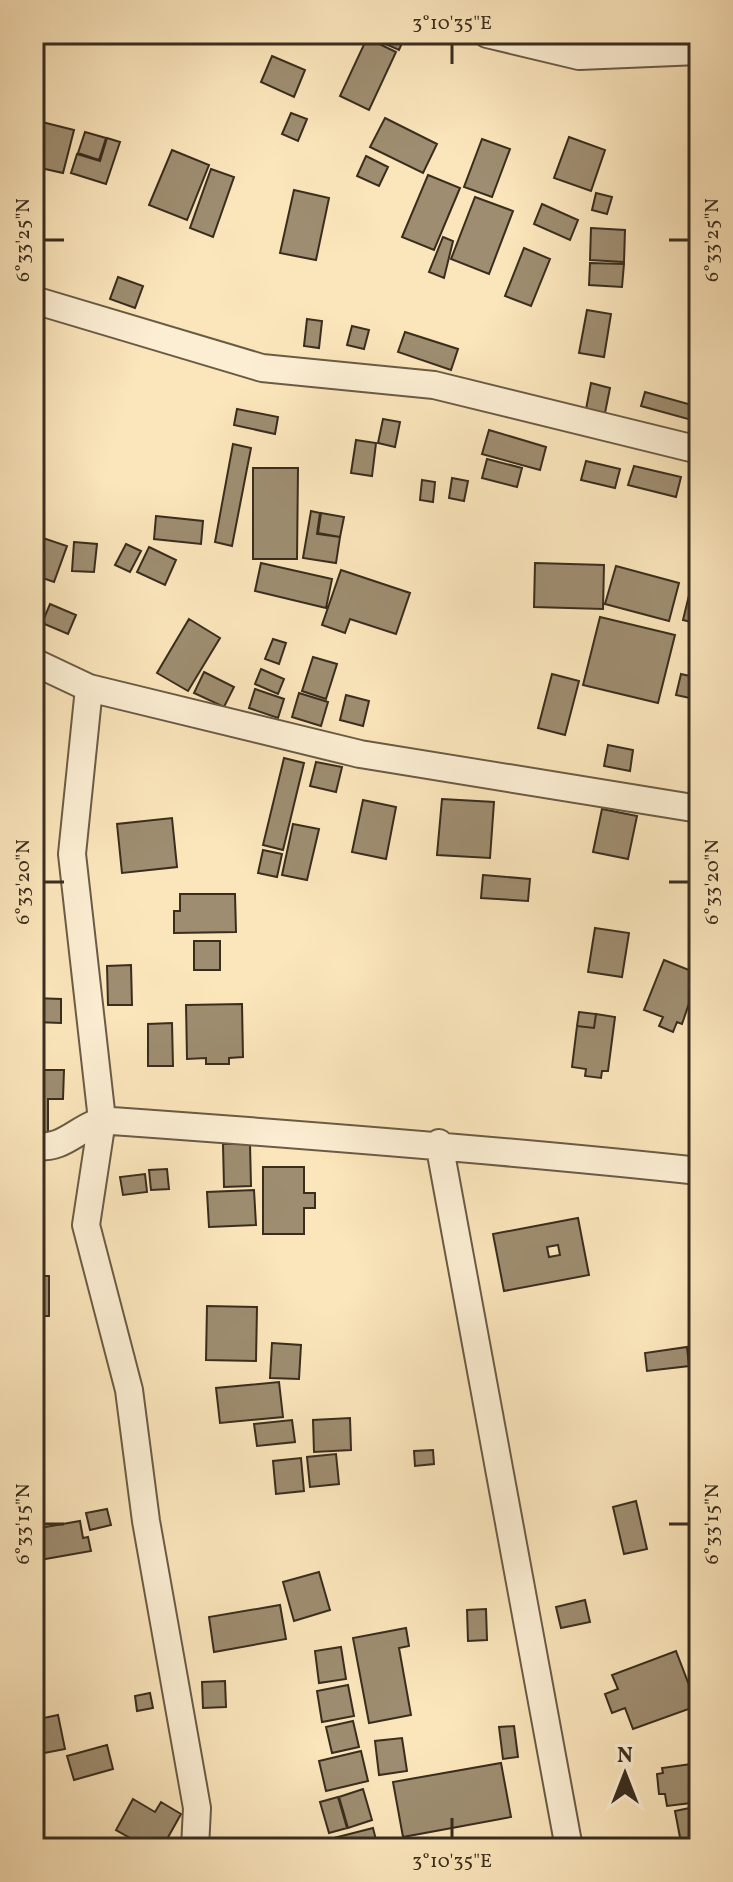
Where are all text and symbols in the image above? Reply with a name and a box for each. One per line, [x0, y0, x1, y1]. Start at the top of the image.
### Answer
text: 3°10'35"E [412, 10, 492, 38]
text: 6°33'25"N [10, 198, 38, 282]
text: 6°33'25"N [699, 198, 727, 282]
text: 6°33'20"N [10, 839, 38, 925]
text: 6°33'20"N [699, 839, 727, 925]
text: 6°33'15"N [10, 1483, 38, 1565]
text: 6°33'15"N [699, 1483, 727, 1565]
north arrow [585, 1734, 665, 1814]
text: N [617, 1741, 633, 1772]
text: 3°10'35"E [412, 1848, 492, 1876]

